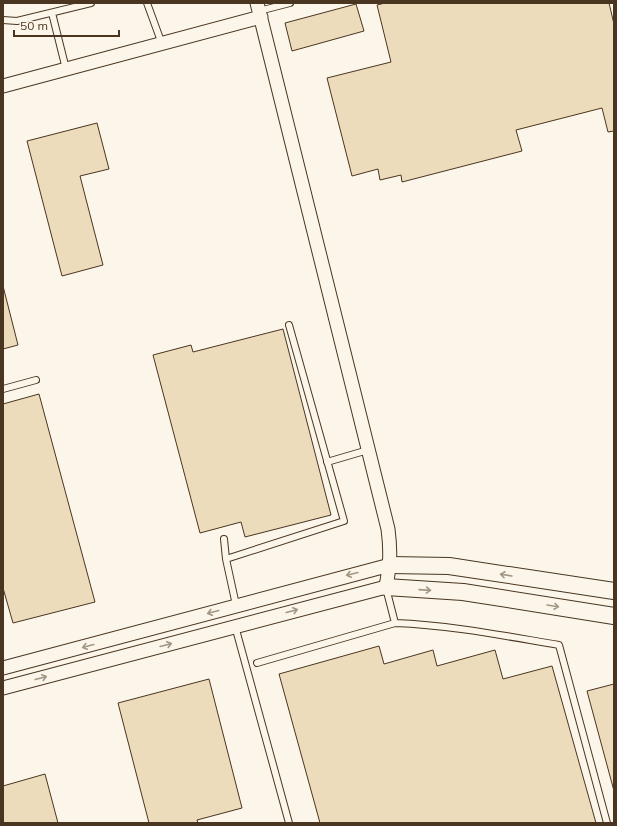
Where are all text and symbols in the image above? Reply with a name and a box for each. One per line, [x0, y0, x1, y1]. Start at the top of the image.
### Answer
scale bar [14, 12, 119, 38]
text: 50 m [20, 18, 48, 33]
one-way arrow [346, 571, 359, 579]
one-way arrow [500, 571, 513, 579]
one-way arrow [418, 586, 431, 593]
one-way arrow [546, 602, 559, 610]
one-way arrow [285, 607, 298, 615]
one-way arrow [207, 609, 220, 616]
one-way arrow [160, 641, 173, 648]
one-way arrow [81, 642, 94, 650]
one-way arrow [34, 674, 47, 681]

